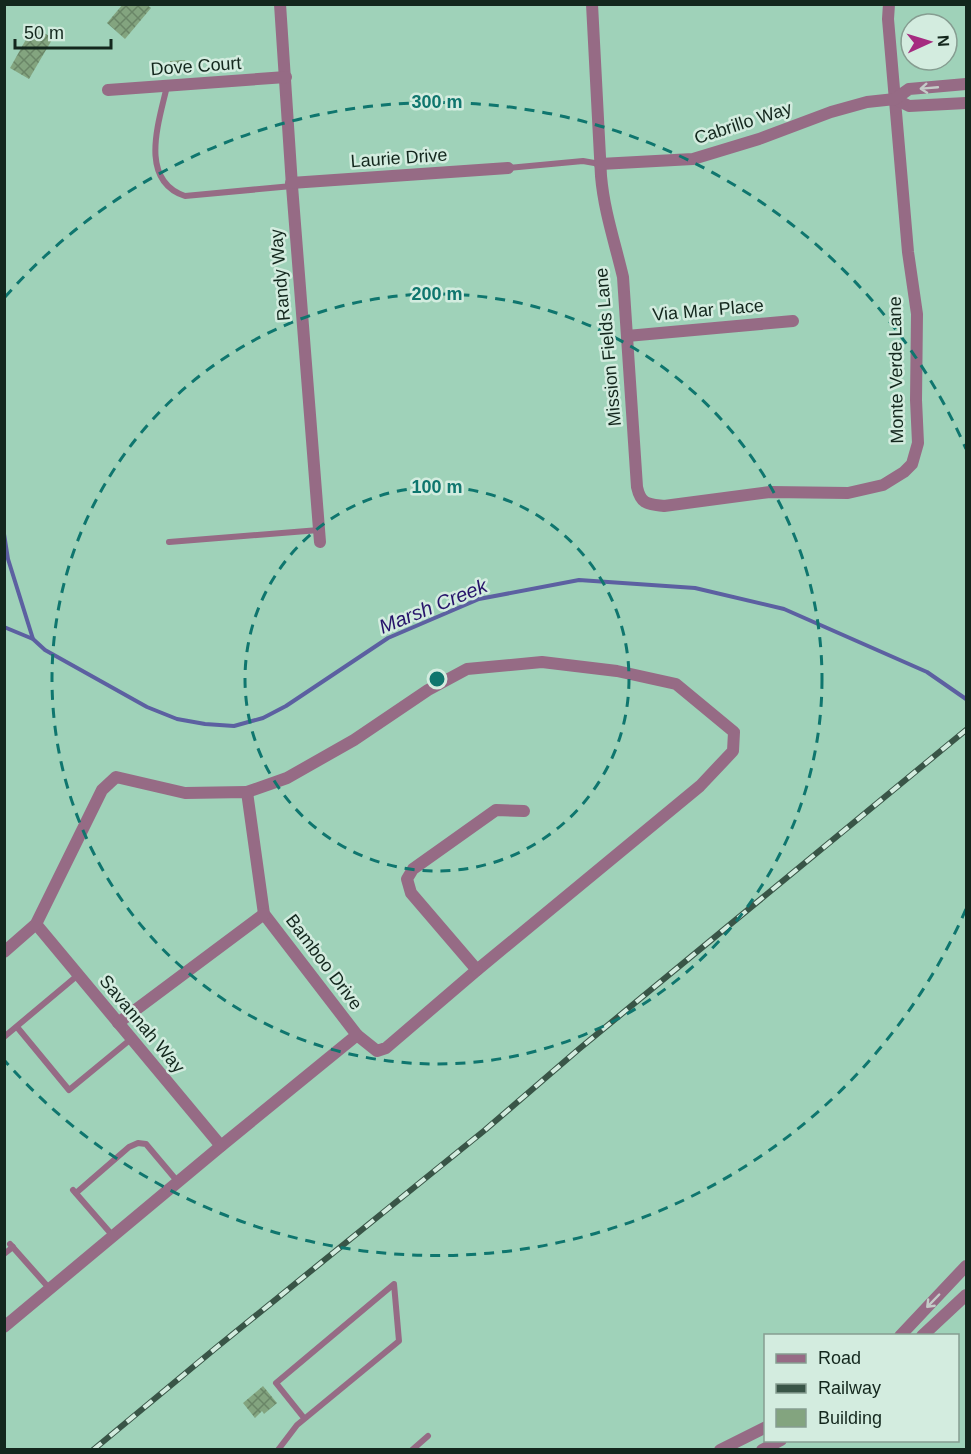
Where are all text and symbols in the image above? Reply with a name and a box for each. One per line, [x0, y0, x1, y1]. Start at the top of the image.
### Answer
scale bar [15, 12, 111, 50]
north arrow [899, 12, 959, 72]
text: 50 m [24, 23, 64, 43]
text: N [935, 35, 952, 47]
street label: Dove Court [150, 53, 242, 79]
one-way arrow [920, 82, 940, 93]
text: 300 m [411, 92, 463, 112]
street label: Cabrillo Way [692, 98, 794, 148]
street label: Laurie Drive [350, 145, 448, 171]
street label: Randy Way [266, 228, 294, 322]
street label: Mission Fields Lane [591, 267, 625, 427]
text: 200 m [411, 284, 463, 304]
street label: Via Mar Place [651, 295, 765, 325]
street label: Monte Verde Lane [885, 296, 907, 444]
text: 100 m [411, 477, 463, 497]
water label: Marsh Creek [376, 574, 491, 638]
centre of rings [427, 669, 447, 689]
street label: Bamboo Drive [282, 910, 366, 1014]
street label: Savannah Way [95, 971, 189, 1077]
one-way arrow [926, 1293, 941, 1308]
legend [764, 1334, 959, 1442]
text: Road [818, 1348, 861, 1368]
text: Railway [818, 1378, 881, 1398]
text: Building [818, 1408, 882, 1428]

